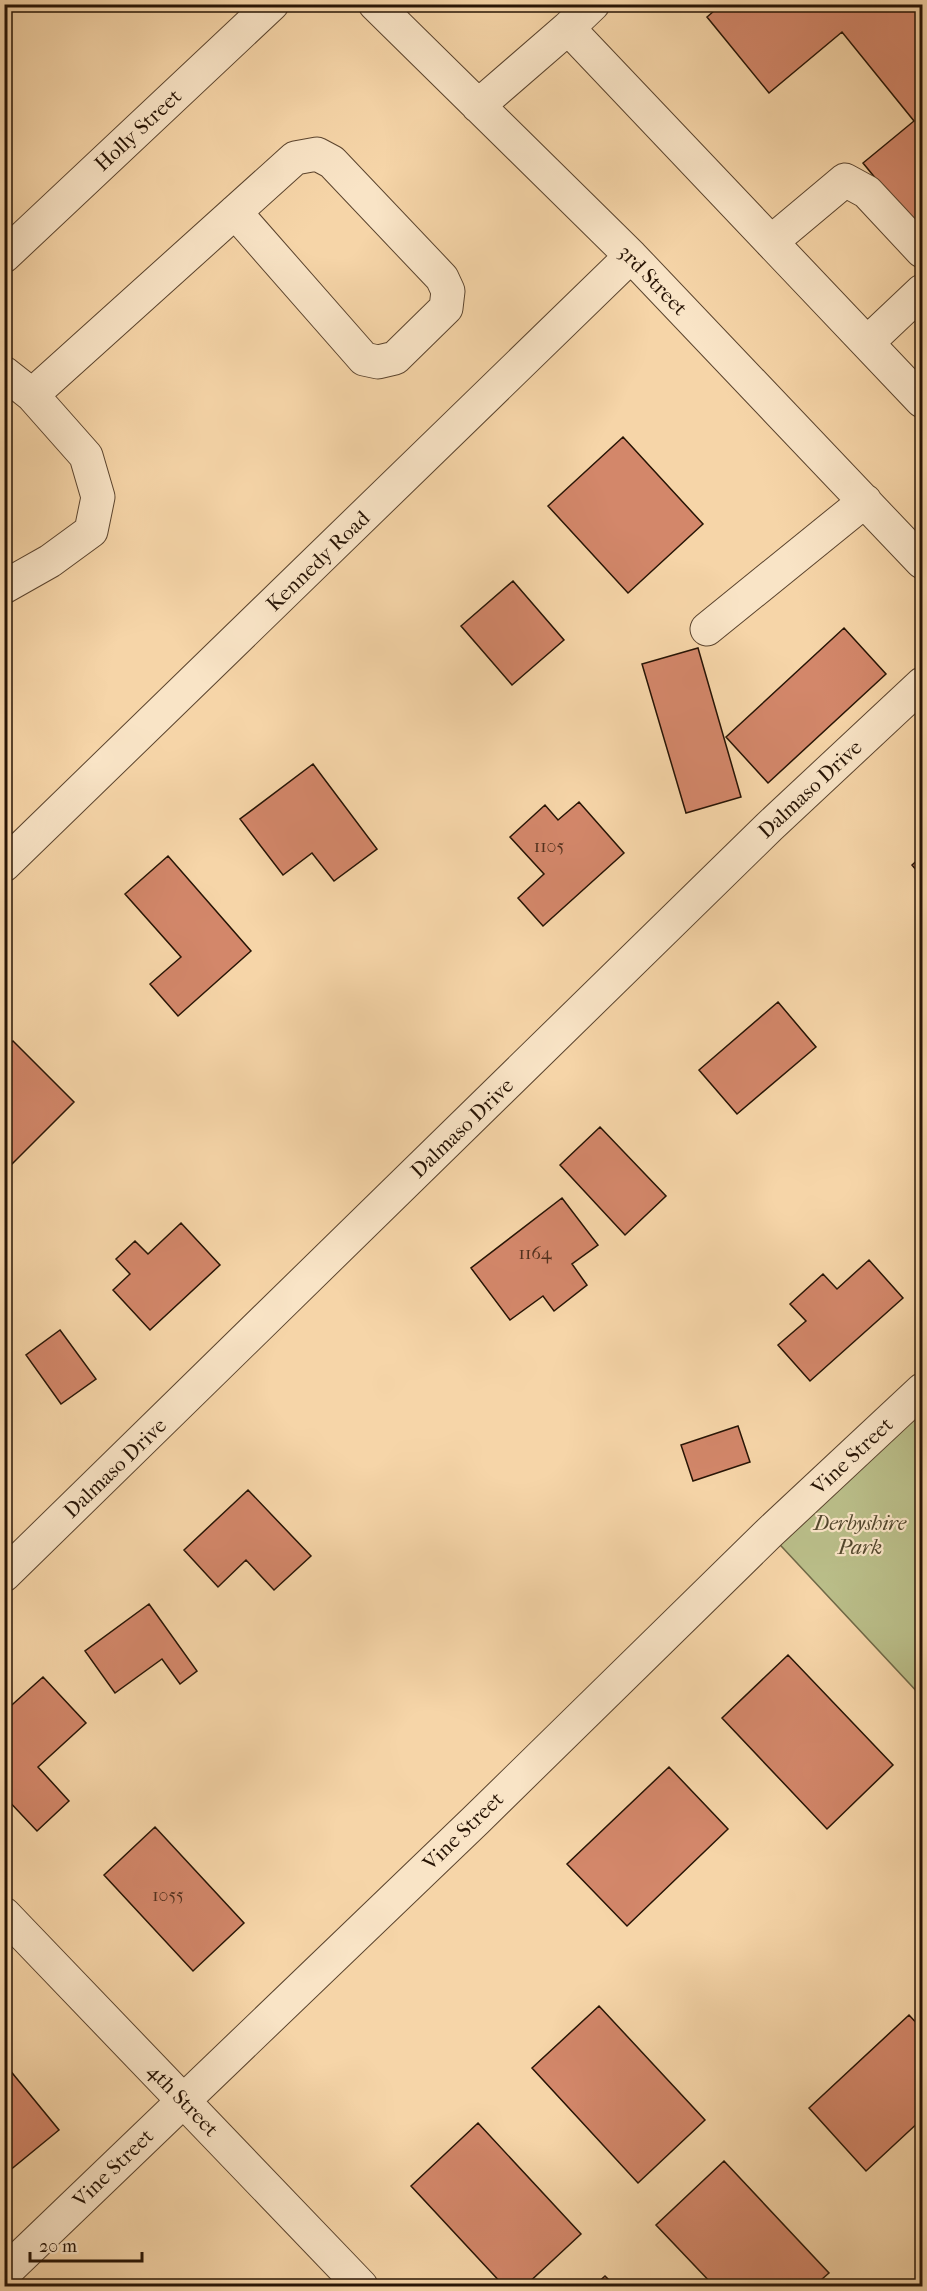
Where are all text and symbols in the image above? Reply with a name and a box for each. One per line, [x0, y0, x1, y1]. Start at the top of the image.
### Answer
street label: Holly Street [90, 84, 186, 176]
street label: 3rd Street [614, 240, 693, 321]
street label: Kennedy Road [262, 506, 375, 616]
street label: Dalmaso Drive [753, 735, 867, 843]
house number: 1105 [534, 836, 564, 857]
street label: Dalmaso Drive [406, 1073, 518, 1183]
house number: 1164 [518, 1243, 552, 1264]
street label: Vine Street [806, 1412, 898, 1500]
street label: Dalmaso Drive [59, 1413, 171, 1523]
park label: Derbyshire Park [812, 1511, 907, 1559]
street label: Vine Street [417, 1787, 508, 1876]
house number: 1055 [152, 1885, 184, 1906]
street label: 4th Street [143, 2059, 224, 2142]
street label: Vine Street [67, 2124, 158, 2213]
scale bar [30, 2225, 142, 2263]
text: 20 m [39, 2236, 77, 2257]

